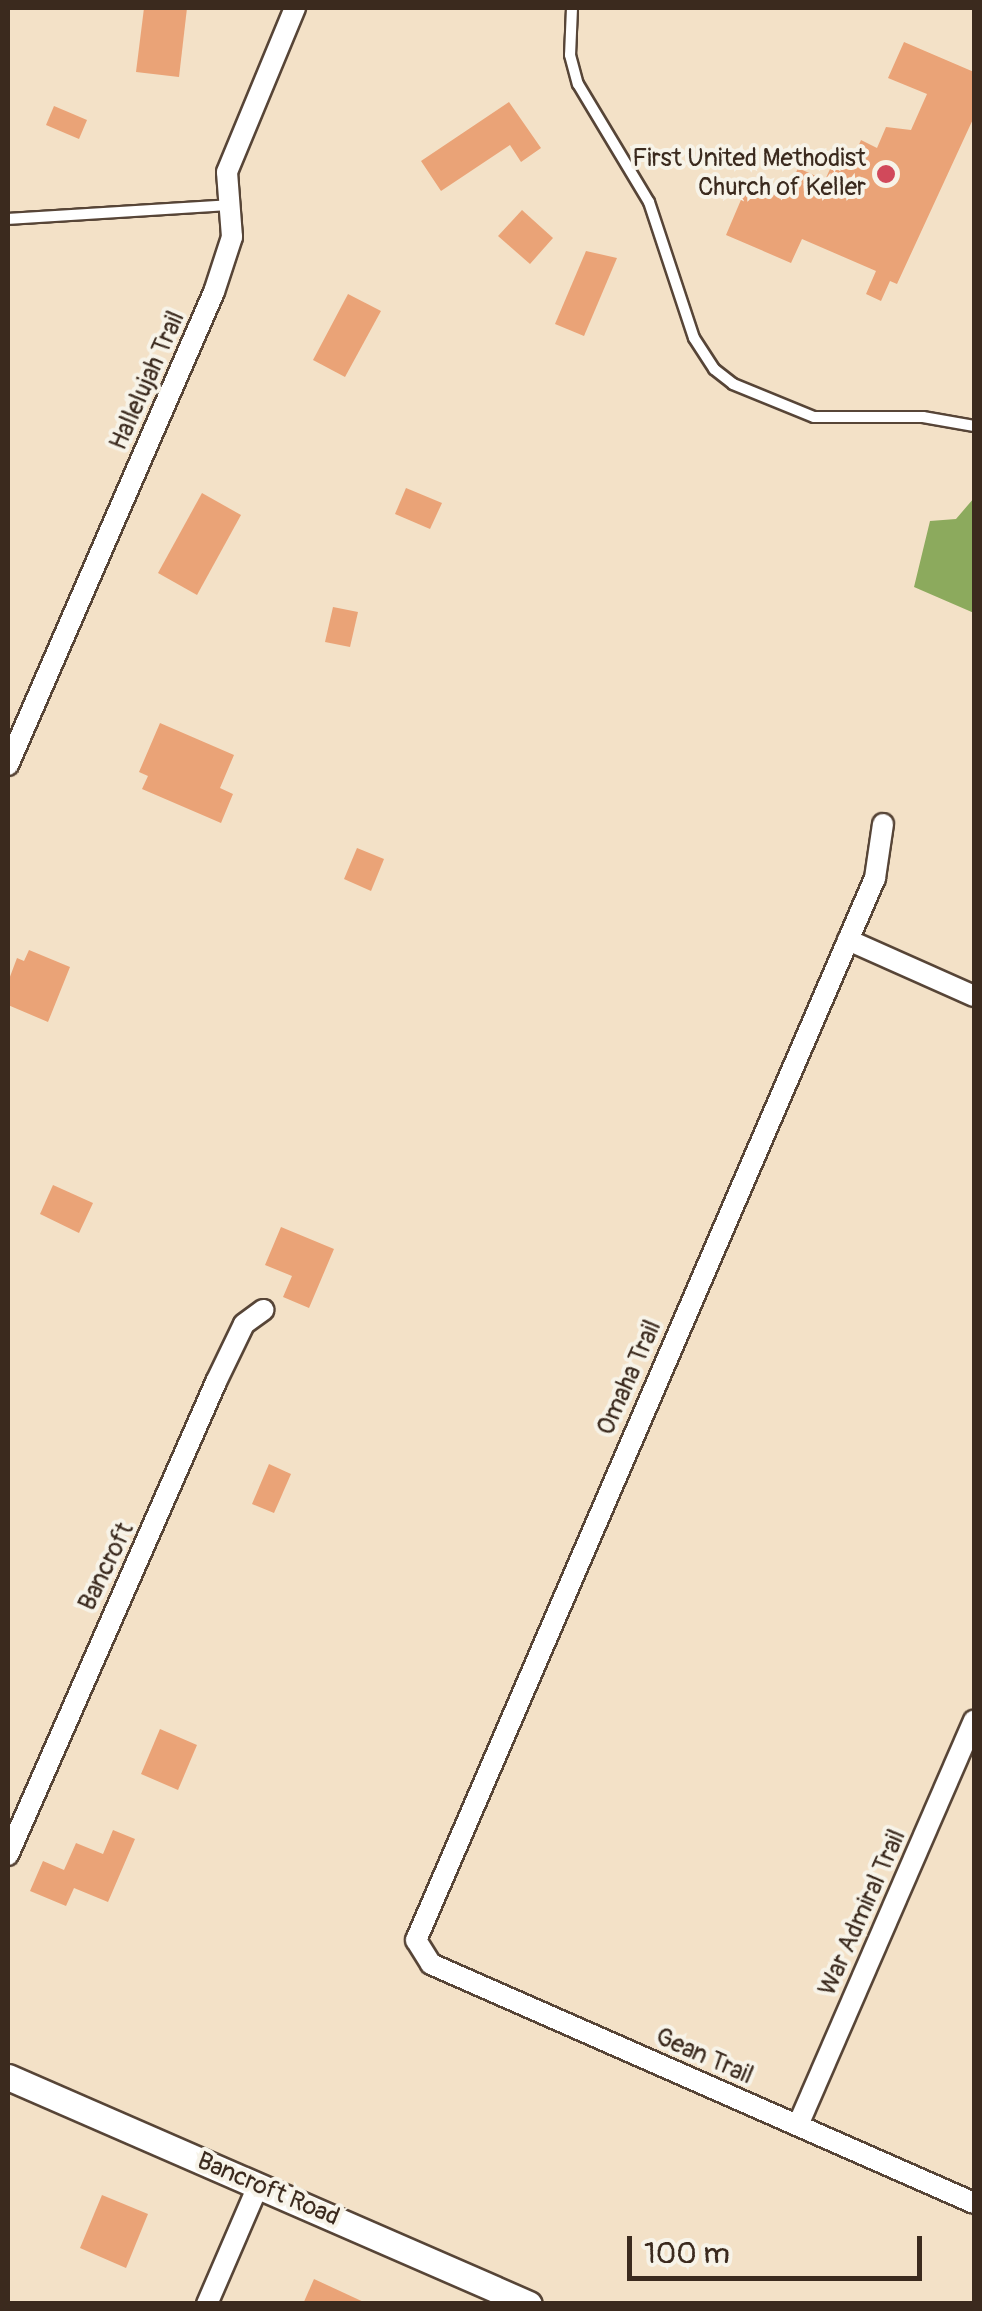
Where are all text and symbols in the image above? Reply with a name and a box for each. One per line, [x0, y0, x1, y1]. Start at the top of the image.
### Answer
place label: First United Methodist Church of Keller [632, 145, 866, 204]
marker: First United Methodist Church of Keller [875, 163, 897, 185]
street label: Hallelujah Trail [104, 307, 192, 455]
street label: Omaha Trail [591, 1316, 669, 1440]
street label: Bancroft [73, 1518, 141, 1616]
street label: War Admiral Trail [813, 1825, 913, 2001]
street label: Gean Trail [651, 2022, 757, 2092]
street label: Bancroft Road [193, 2147, 343, 2233]
scale bar [632, 2216, 927, 2278]
text: 100 m [644, 2235, 730, 2272]

